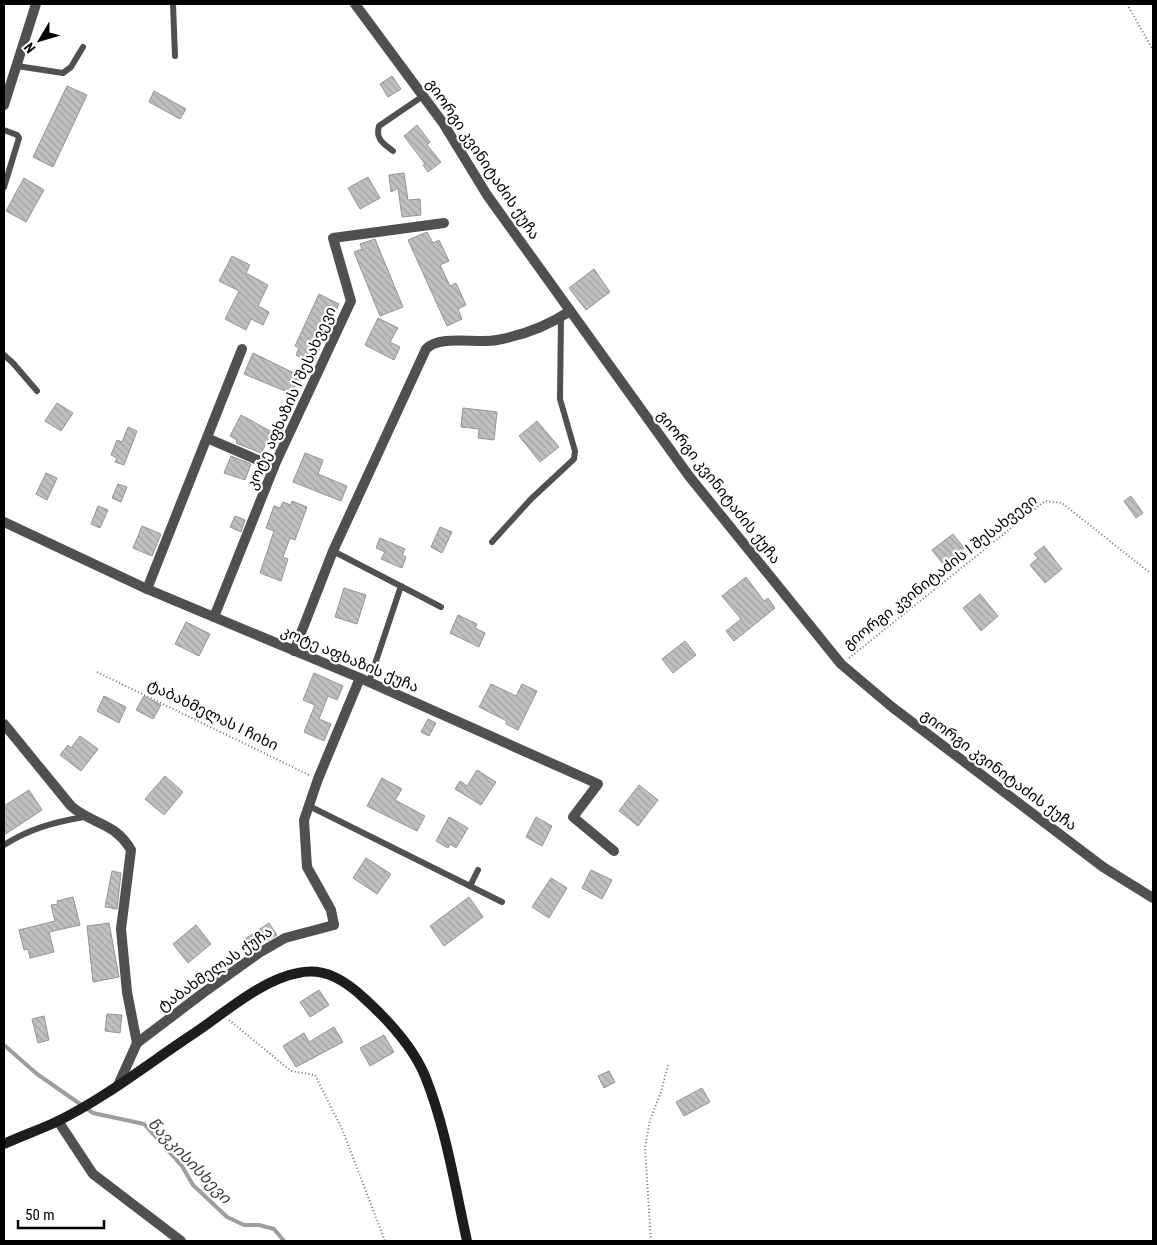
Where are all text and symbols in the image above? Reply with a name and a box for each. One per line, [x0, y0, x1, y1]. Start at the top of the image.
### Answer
north arrow [15, 15, 65, 65]
text: N [21, 40, 39, 56]
street label: გიორგი კვინიტაძის ქუჩა [422, 75, 544, 243]
street label: კოტე აფხაზის I შესახვევი [242, 304, 340, 492]
street label: გიორგი კვინიტაძის ქუჩა [653, 407, 785, 567]
street label: გიორგი კვინიტაძის I შესახვევი [840, 491, 1040, 653]
street label: კოტე აფხაზის ქუჩა [278, 622, 422, 696]
street label: ტაბახმელას I ჩიხი [145, 676, 281, 754]
street label: გიორგი კვინიტაძის ქუჩა [918, 706, 1080, 834]
street label: ტაბახმელას ქუჩა [154, 923, 276, 1015]
water label: წავკისისხევი [144, 1114, 236, 1208]
scale bar [18, 1198, 104, 1230]
text: 50 m [25, 1206, 55, 1224]

